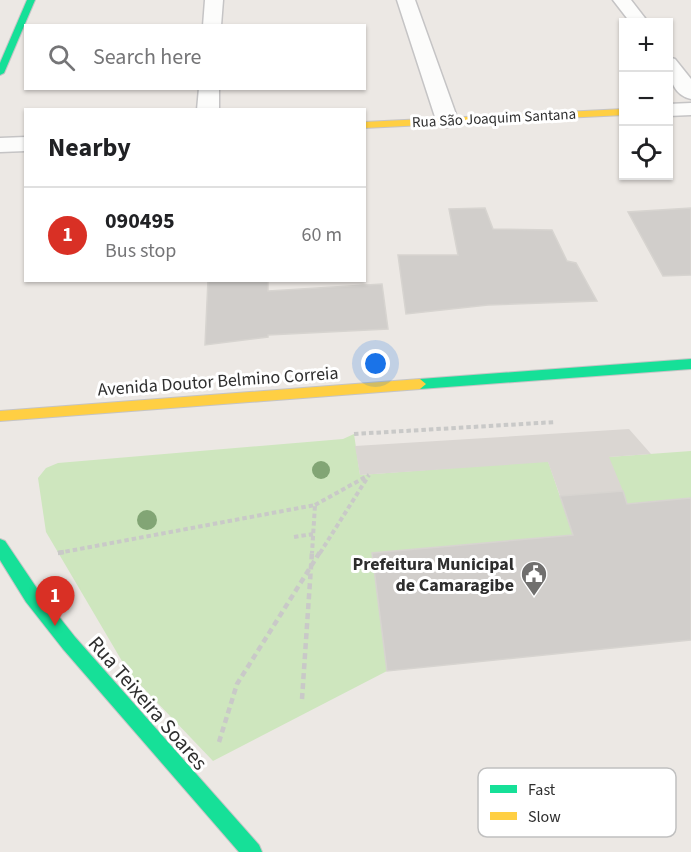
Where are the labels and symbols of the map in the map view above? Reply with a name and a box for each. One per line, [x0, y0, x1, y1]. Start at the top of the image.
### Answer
street label: Rua São Joaquim Santana [412, 104, 577, 133]
your location [361, 349, 390, 378]
street label: Avenida Doutor Belmino Correia [97, 361, 339, 402]
place label: Prefeitura Municipal de Camaragibe [353, 552, 514, 598]
public building icon: Prefeitura Municipal de Camaragibe [519, 559, 549, 597]
pin: 1 [36, 576, 74, 626]
street label: Rua Teixeira Soares [81, 629, 215, 777]
legend [478, 768, 676, 837]
text: Fast [528, 779, 556, 801]
text: Slow [528, 806, 561, 828]

